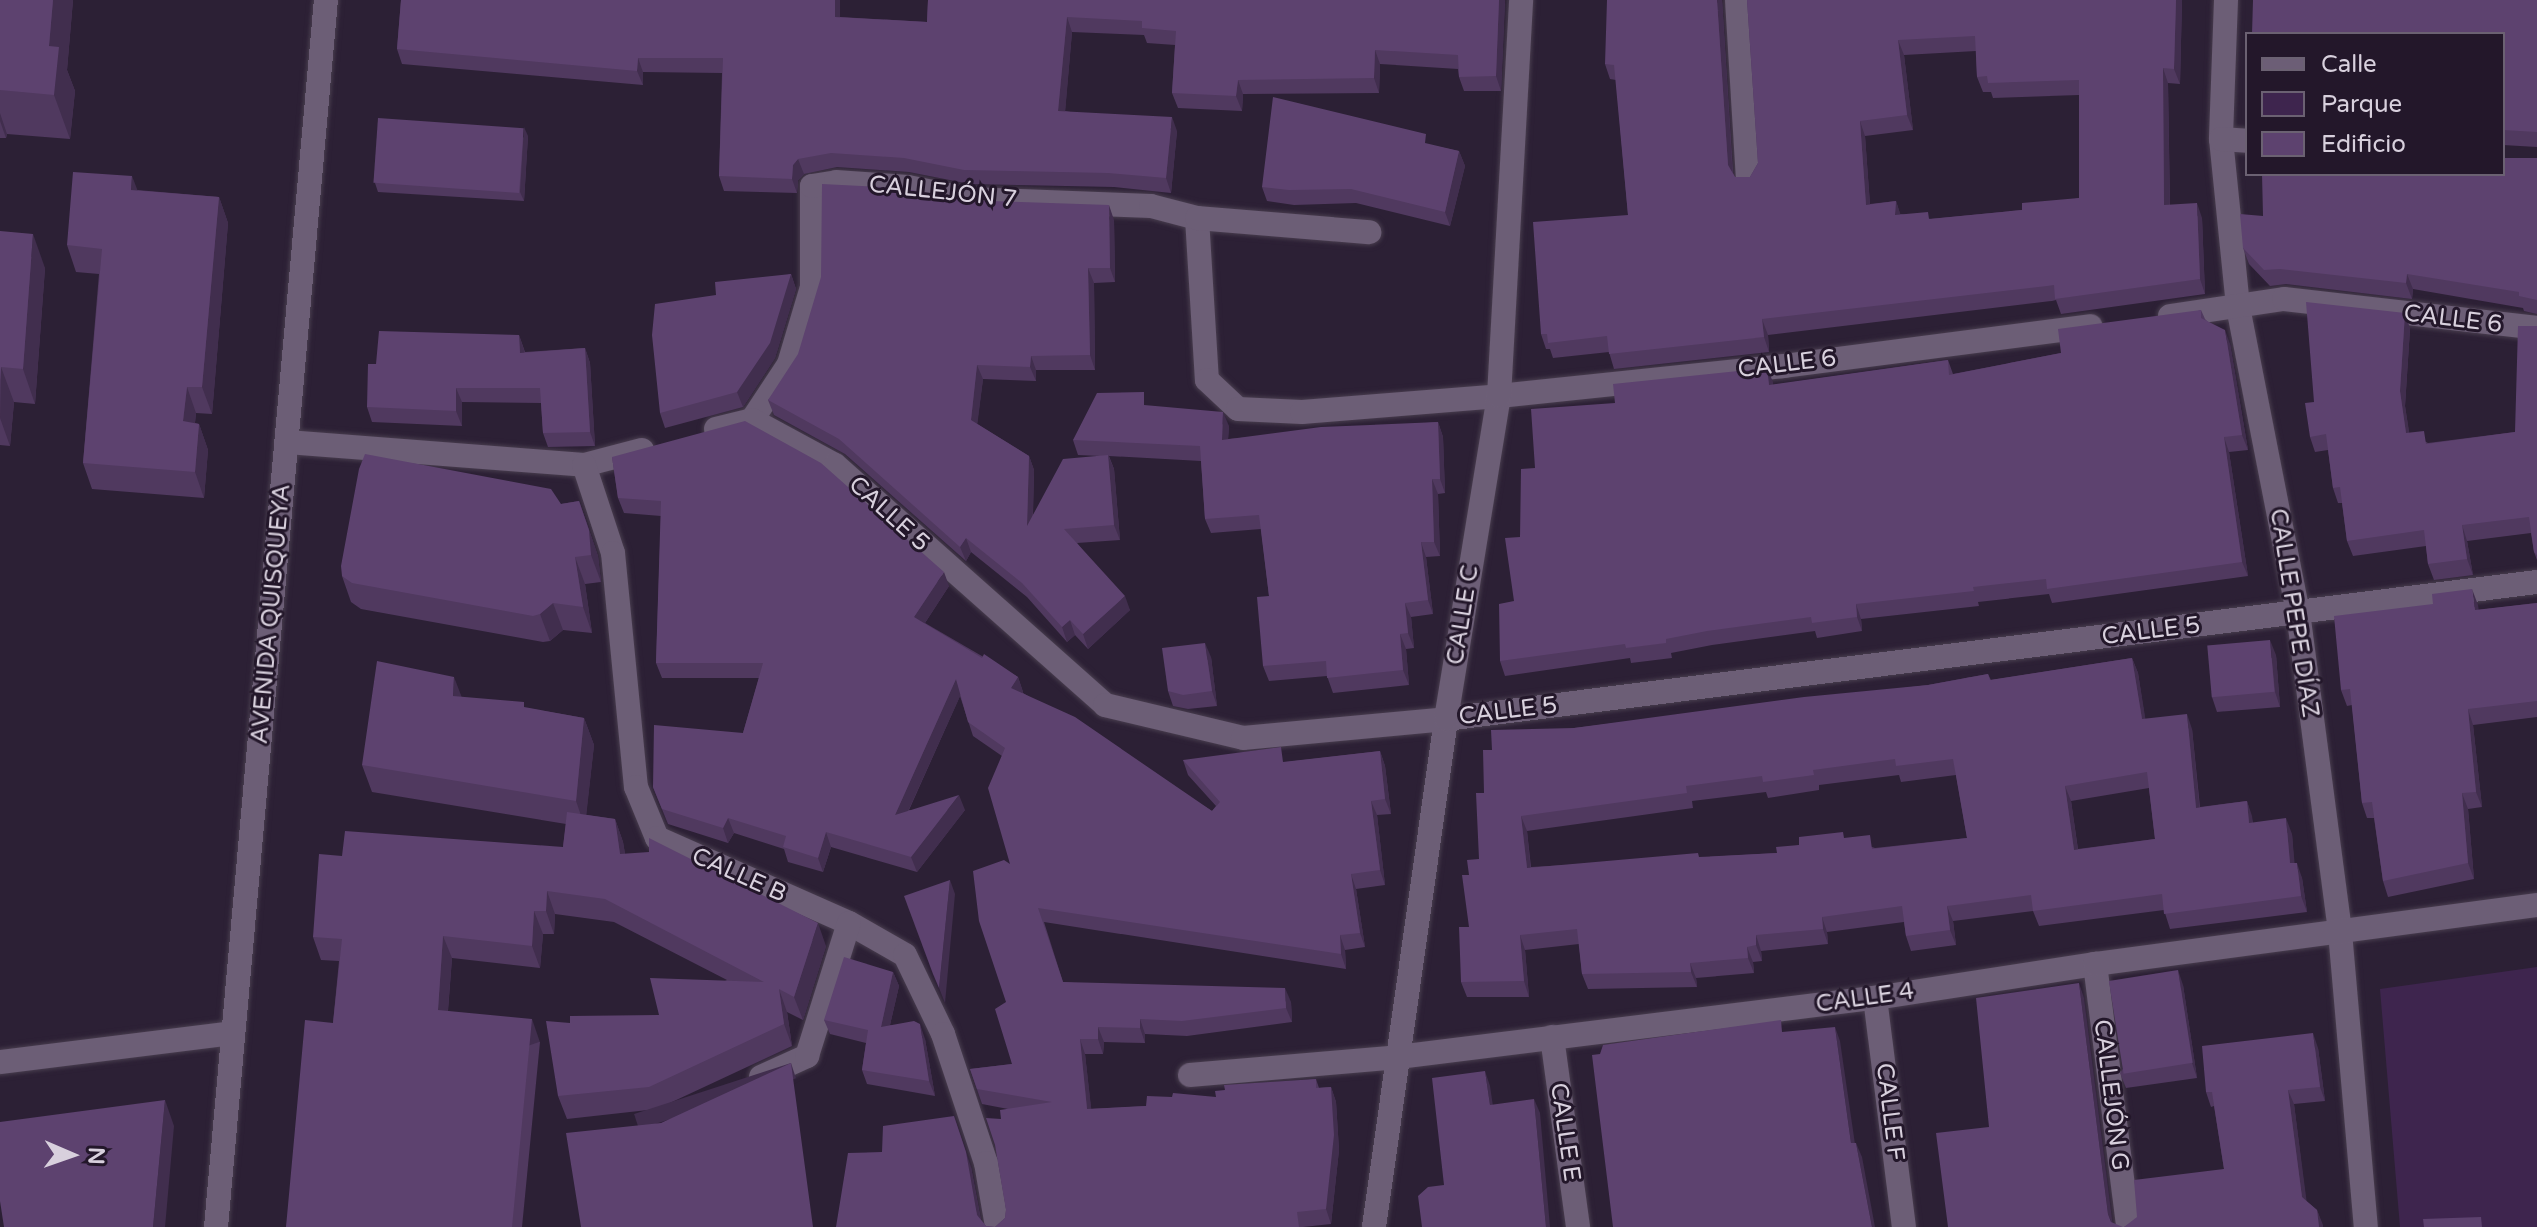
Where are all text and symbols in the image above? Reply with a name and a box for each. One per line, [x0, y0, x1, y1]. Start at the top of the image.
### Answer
legend [2245, 32, 2505, 176]
text: Calle [2321, 50, 2377, 79]
text: Parque [2321, 90, 2402, 119]
text: Edificio [2321, 130, 2406, 159]
street label: CALLEJÓN 7 [868, 170, 1018, 214]
street label: CALLE 6 [2402, 299, 2504, 339]
street label: CALLE 6 [1736, 344, 1838, 384]
street label: CALLE 5 [843, 470, 935, 558]
street label: AVENIDA QUISQUEYA [245, 483, 297, 745]
street label: CALLE PEPE DÍAZ [2263, 507, 2325, 719]
street label: CALLE C [1441, 563, 1485, 667]
street label: CALLE 5 [2100, 611, 2202, 651]
street label: CALLE 5 [1457, 691, 1559, 731]
street label: CALLE B [687, 841, 791, 909]
street label: CALLE 4 [1814, 977, 1916, 1019]
street label: CALLEJÓN G [2087, 1018, 2135, 1172]
street label: CALLE F [1870, 1061, 1910, 1163]
street label: CALLE E [1544, 1081, 1586, 1183]
north arrow [32, 1115, 112, 1195]
text: N [83, 1147, 109, 1165]

